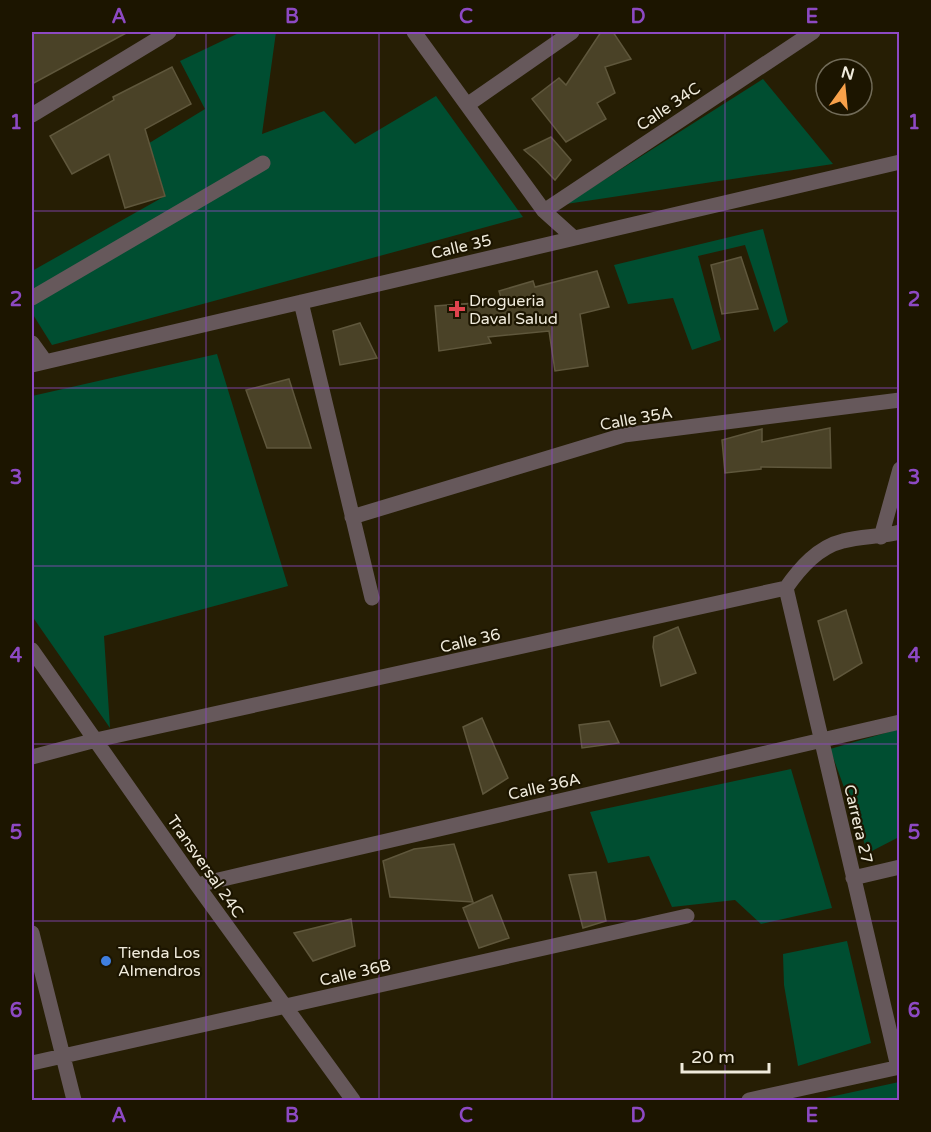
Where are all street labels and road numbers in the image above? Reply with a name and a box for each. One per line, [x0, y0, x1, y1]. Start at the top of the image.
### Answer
street label: Calle 34C [633, 78, 704, 135]
street label: Calle 35 [429, 230, 493, 264]
street label: Calle 35A [598, 403, 674, 435]
street label: Calle 36 [438, 624, 502, 658]
street label: Calle 36A [506, 769, 582, 805]
street label: Carrera 27 [839, 783, 877, 866]
street label: Transversal 24C [162, 811, 248, 922]
street label: Calle 36B [318, 955, 393, 991]

